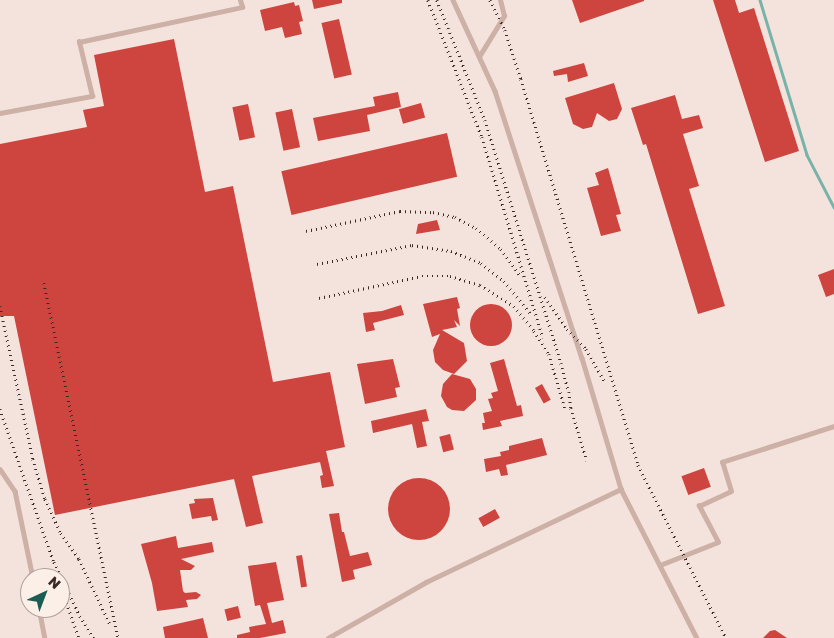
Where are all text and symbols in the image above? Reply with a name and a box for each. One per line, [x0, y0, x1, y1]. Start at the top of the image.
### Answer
north arrow [20, 568, 70, 618]
text: N [45, 573, 65, 592]

